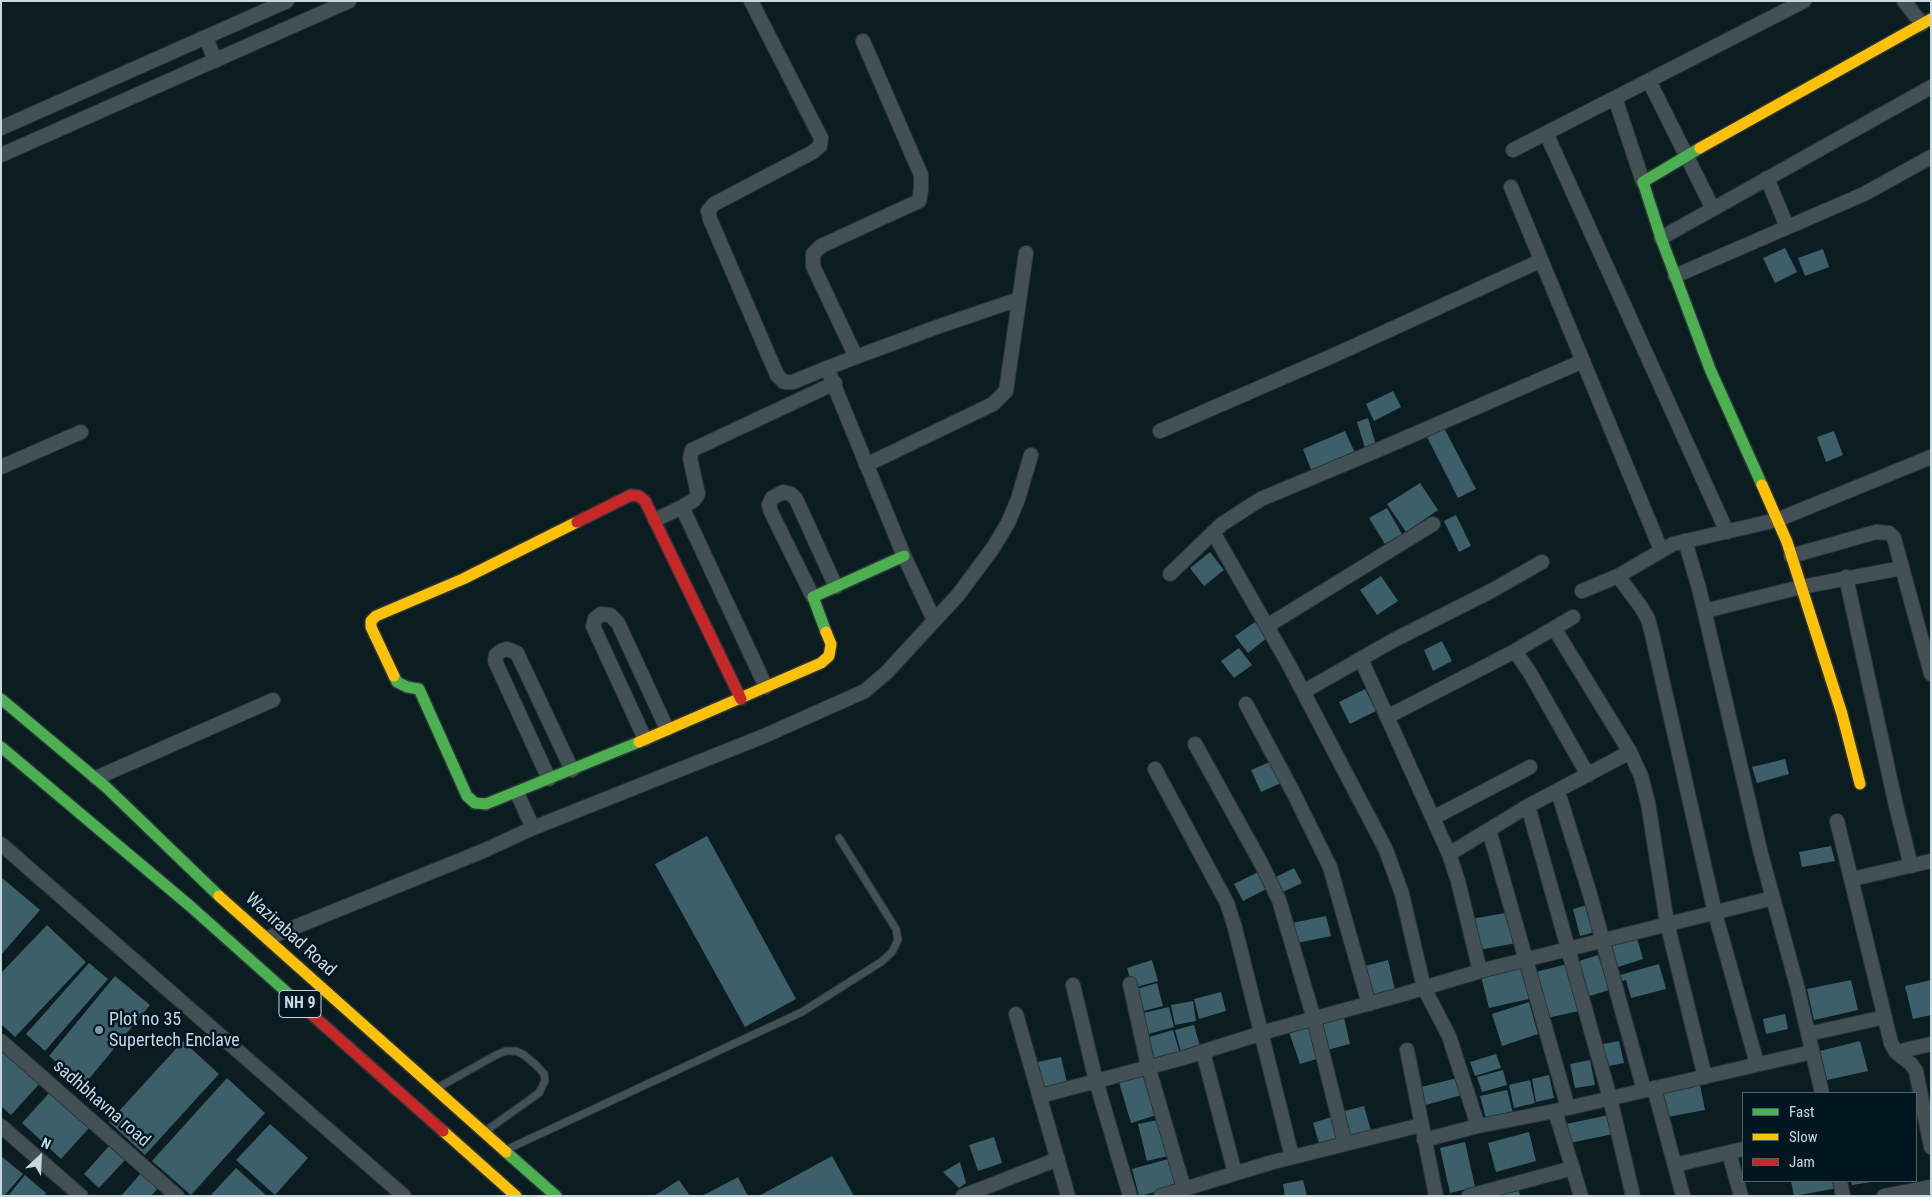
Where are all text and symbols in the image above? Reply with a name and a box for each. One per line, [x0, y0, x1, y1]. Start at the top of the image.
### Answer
street label: Wazirabad Road [240, 889, 340, 981]
road number: NH 9 [279, 991, 321, 1018]
place label: Plot no 35 Supertech Enclave [109, 1009, 240, 1052]
marker: Plot no 35 Supertech Enclave [93, 1024, 105, 1036]
street label: sadhbhavna road [48, 1056, 154, 1152]
legend [1742, 1092, 1917, 1182]
text: Fast [1789, 1103, 1814, 1121]
text: Slow [1789, 1128, 1818, 1146]
north arrow [15, 1132, 65, 1182]
text: N [39, 1134, 54, 1152]
text: Jam [1789, 1153, 1815, 1171]

